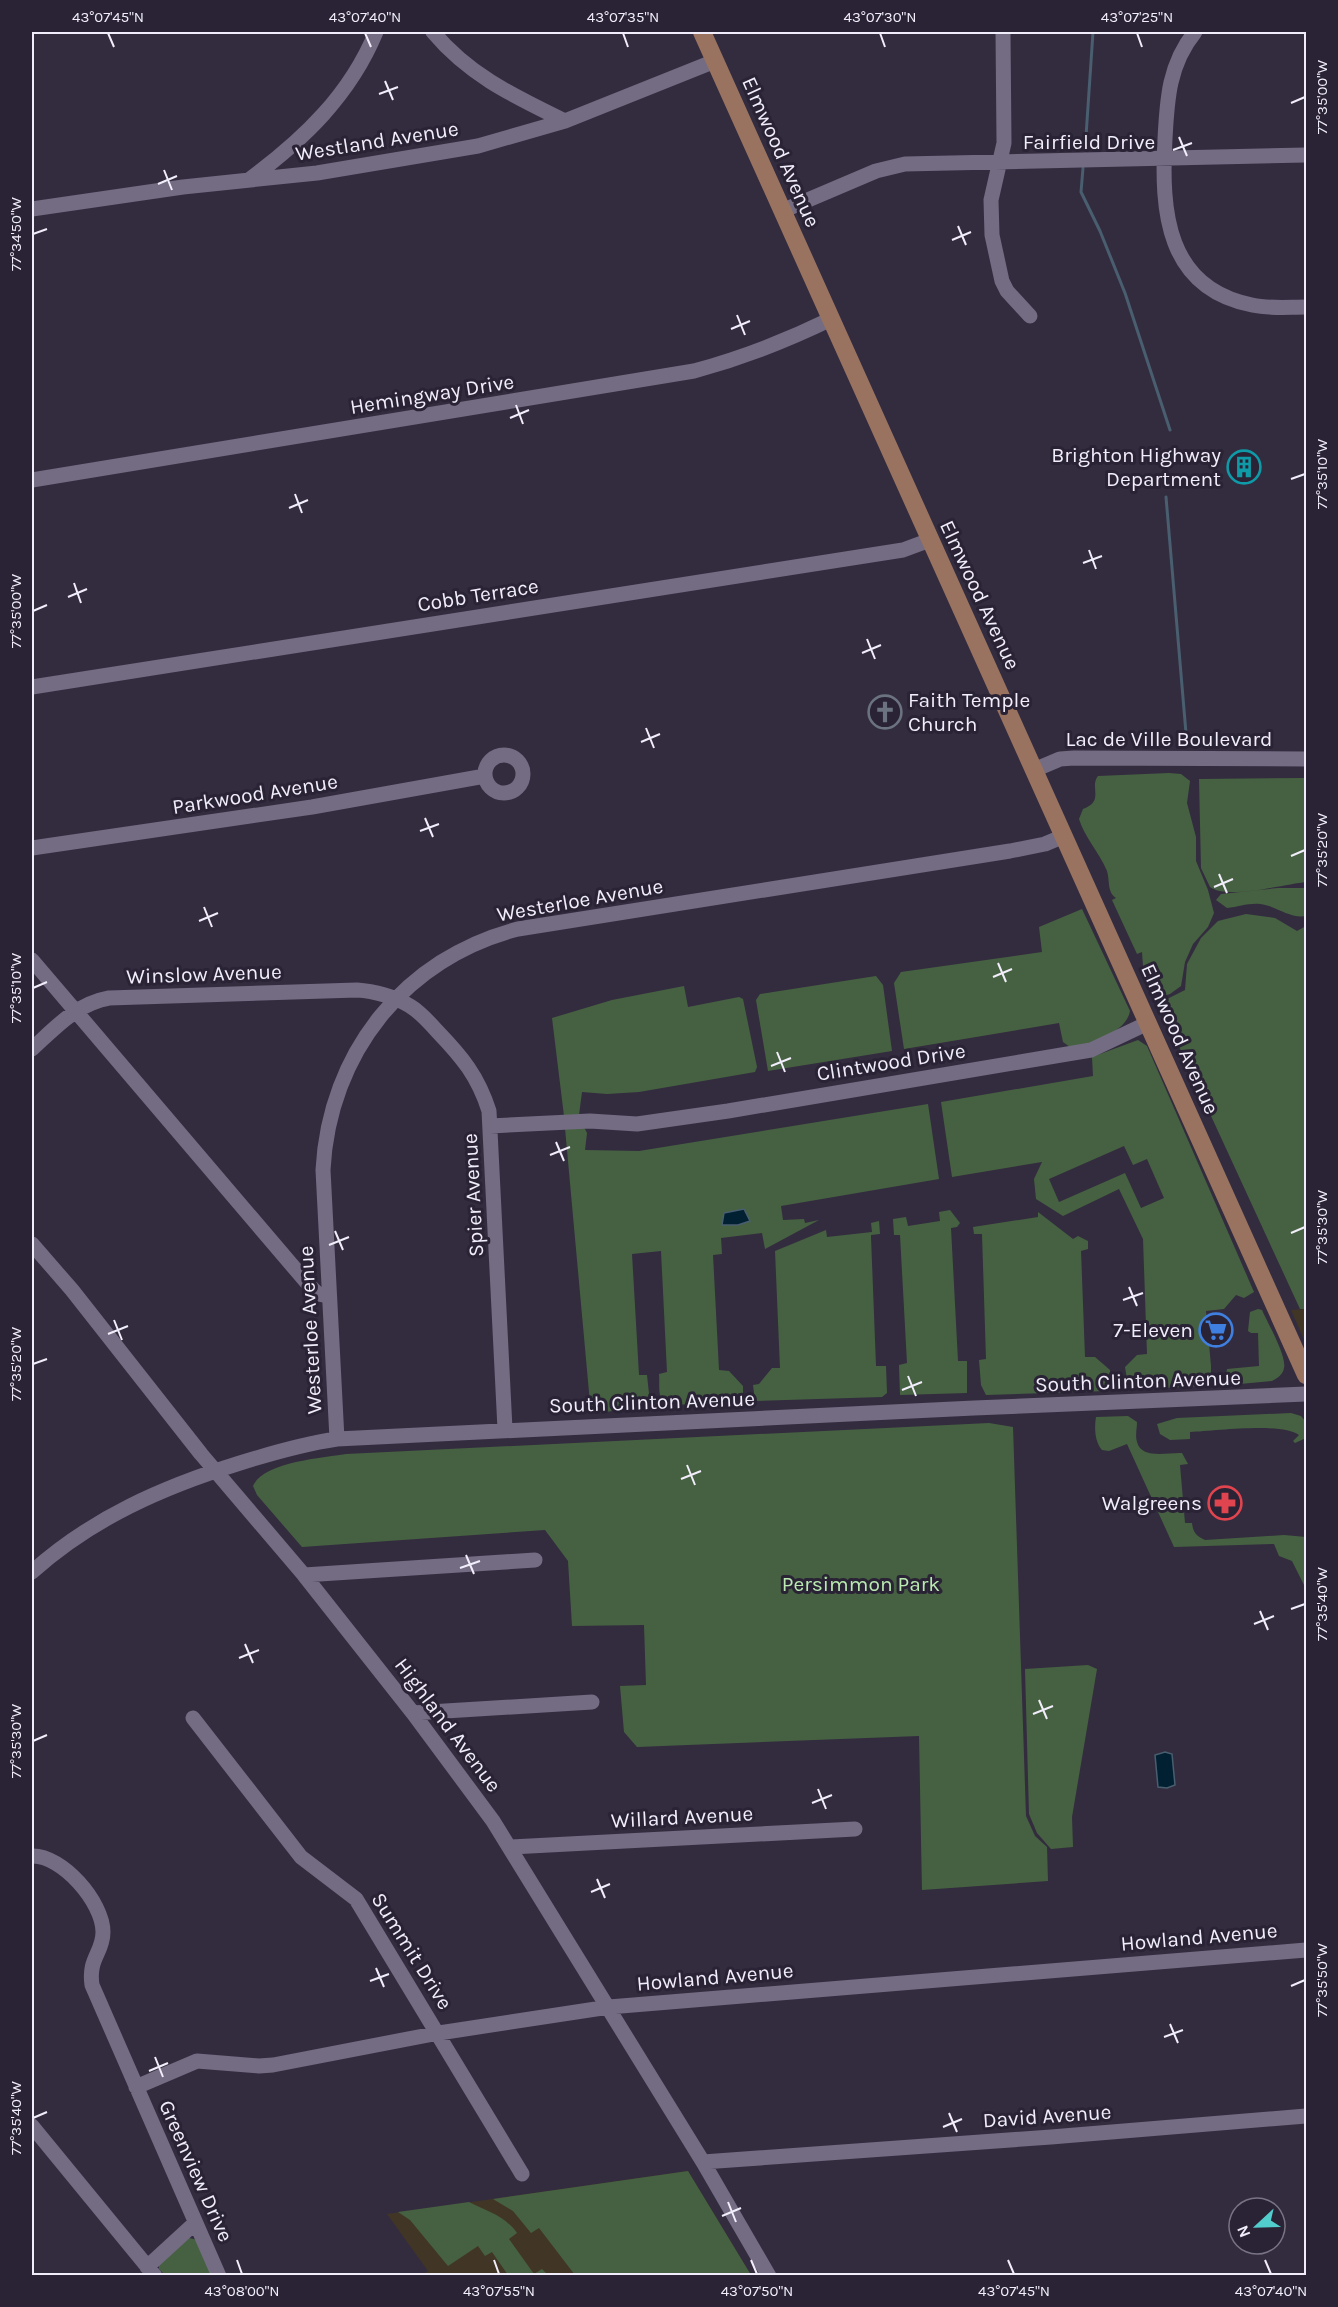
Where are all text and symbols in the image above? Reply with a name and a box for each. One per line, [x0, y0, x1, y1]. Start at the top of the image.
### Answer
text: 43°07'45"N [72, 8, 144, 26]
text: 43°07'40"N [329, 8, 401, 26]
text: 43°07'35"N [587, 8, 659, 26]
text: 43°07'30"N [844, 8, 916, 26]
text: 43°07'25"N [1101, 8, 1173, 26]
text: 77°35'00"W [1313, 59, 1331, 134]
street label: Elmwood Avenue [737, 73, 825, 231]
street label: Westland Avenue [294, 116, 460, 166]
street label: Fairfield Drive [1023, 130, 1155, 154]
text: 77°34'50"W [7, 197, 25, 271]
street label: Hemingway Drive [348, 369, 516, 419]
text: 77°35'10"W [1313, 438, 1331, 509]
place label: Brighton Highway Department [1051, 443, 1221, 491]
building icon: Brighton Highway Department [1226, 449, 1262, 485]
street label: Elmwood Avenue [935, 516, 1025, 674]
text: 77°35'00"W [7, 573, 25, 648]
street label: Cobb Terrace [416, 574, 540, 616]
place label: Faith Temple Church [908, 688, 1030, 736]
church icon: Faith Temple Church [867, 694, 903, 730]
street label: Lac de Ville Boulevard [1065, 727, 1273, 751]
street label: Parkwood Avenue [170, 769, 340, 819]
text: 77°35'20"W [1313, 812, 1331, 887]
street label: Westerloe Avenue [495, 874, 665, 926]
text: 77°35'10"W [7, 952, 25, 1023]
street label: Winslow Avenue [126, 959, 282, 989]
street label: Elmwood Avenue [1136, 960, 1224, 1118]
street label: Clintwood Drive [815, 1038, 967, 1086]
street label: Spier Avenue [458, 1133, 488, 1257]
text: 77°35'30"W [1313, 1189, 1331, 1264]
street label: Westerloe Avenue [294, 1245, 326, 1415]
supermarket icon: 7-Eleven [1198, 1312, 1234, 1348]
place label: 7-Eleven [1113, 1318, 1193, 1342]
text: 77°35'20"W [7, 1326, 25, 1401]
street label: South Clinton Avenue [1035, 1365, 1241, 1397]
street label: South Clinton Avenue [549, 1386, 755, 1418]
pharmacy icon: Walgreens [1207, 1485, 1243, 1521]
place label: Walgreens [1102, 1491, 1202, 1515]
text: 77°35'40"W [1313, 1567, 1331, 1641]
park label: Persimmon Park [782, 1572, 940, 1596]
street label: Highland Avenue [390, 1653, 506, 1797]
text: 77°35'30"W [7, 1703, 25, 1778]
street label: Willard Avenue [610, 1801, 754, 1833]
street label: Summit Drive [367, 1888, 457, 2014]
street label: Howland Avenue [1120, 1918, 1278, 1956]
text: 77°35'50"W [1313, 1942, 1331, 2017]
street label: Howland Avenue [636, 1958, 794, 1996]
text: 77°35'40"W [7, 2081, 25, 2155]
street label: Greenview Drive [154, 2097, 238, 2245]
street label: David Avenue [982, 2100, 1112, 2132]
north arrow [1227, 2196, 1287, 2256]
text: N [1233, 2223, 1255, 2240]
text: 43°08'00"N [204, 2282, 280, 2300]
text: 43°07'55"N [463, 2282, 535, 2300]
text: 43°07'50"N [721, 2282, 793, 2300]
text: 43°07'45"N [978, 2282, 1050, 2300]
text: 43°07'40"N [1235, 2282, 1307, 2300]

